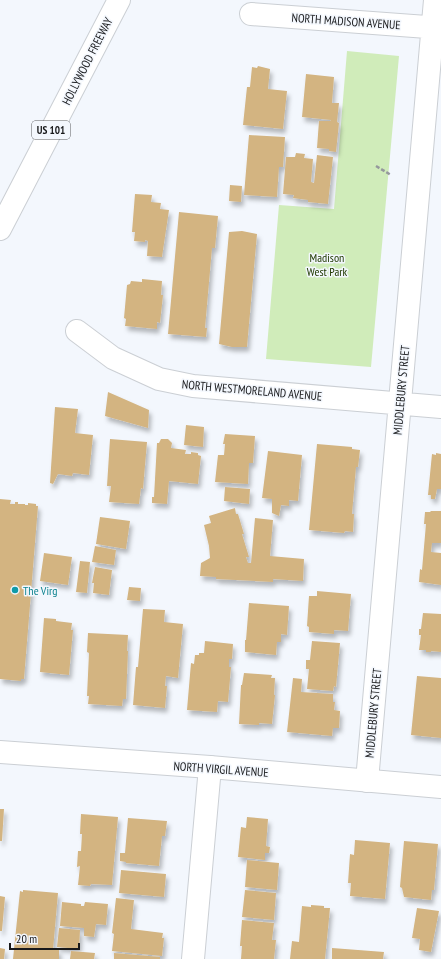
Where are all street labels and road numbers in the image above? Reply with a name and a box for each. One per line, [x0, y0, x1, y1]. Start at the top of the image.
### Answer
street label: NORTH MADISON AVENUE [291, 10, 401, 32]
street label: HOLLYWOOD FREEWAY [58, 14, 116, 107]
road number: US 101 [32, 121, 70, 139]
street label: MIDDLEBURY STREET [390, 344, 412, 435]
street label: NORTH WESTMORELAND AVENUE [181, 376, 323, 404]
street label: MIDDLEBURY STREET [362, 667, 384, 758]
street label: NORTH VIRGIL AVENUE [173, 758, 269, 780]

